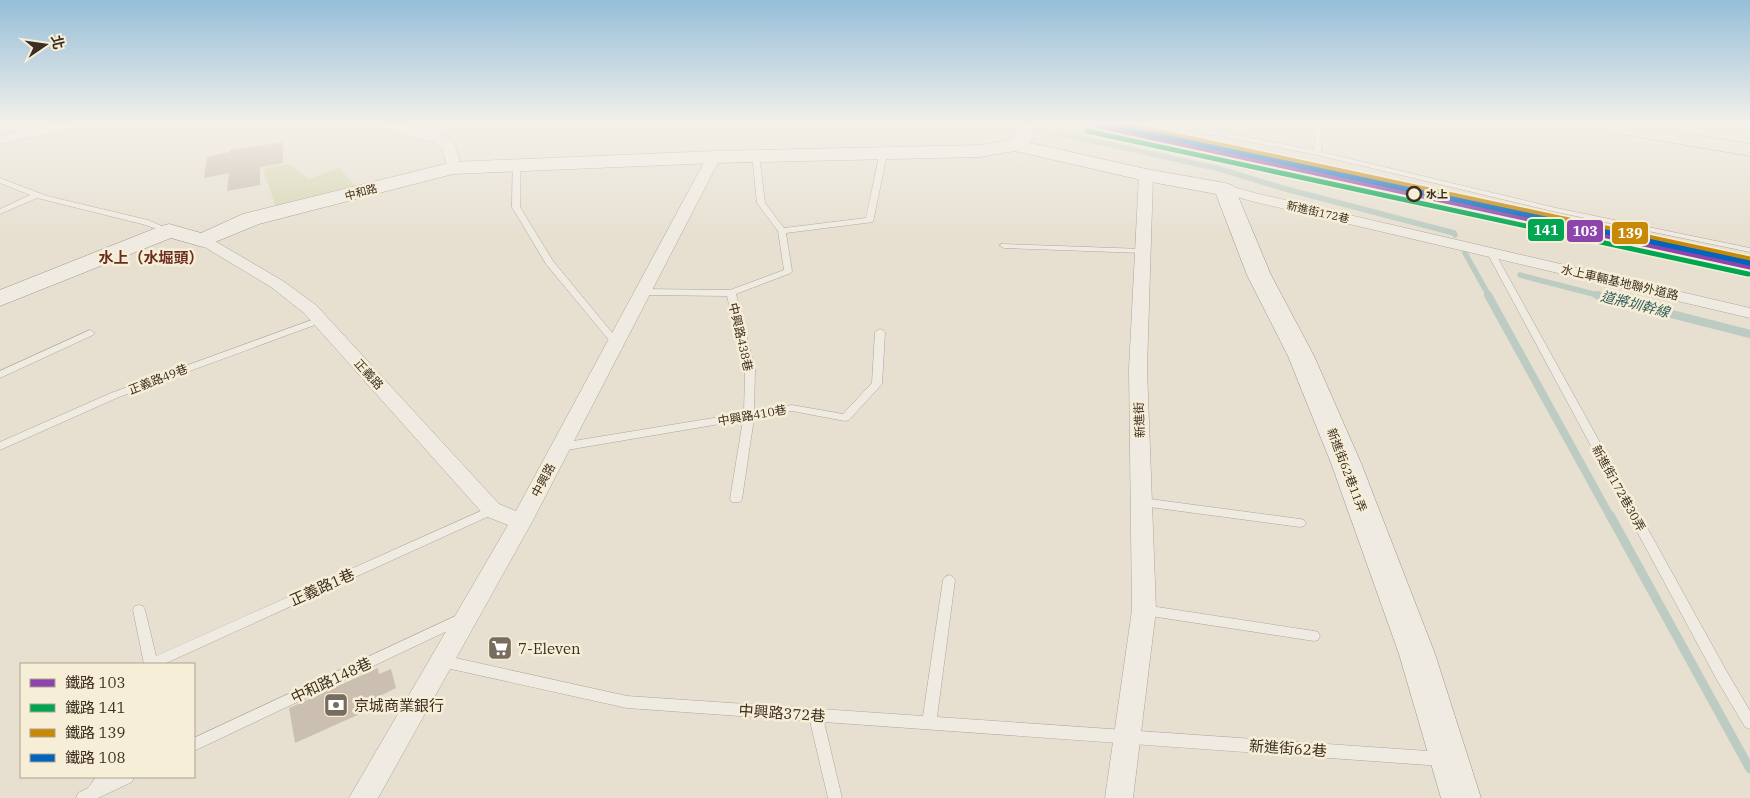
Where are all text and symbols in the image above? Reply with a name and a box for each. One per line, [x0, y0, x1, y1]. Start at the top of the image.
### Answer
north arrow [20, 20, 70, 70]
text: 北 [47, 33, 68, 51]
street label: 中和路 [343, 181, 379, 203]
marker: 水上 [1406, 186, 1422, 202]
place label: 水上 [1426, 187, 1448, 201]
street label: 新進街172巷 [1285, 198, 1351, 226]
line badge: 141 [1527, 218, 1565, 242]
line badge: 103 [1566, 219, 1604, 243]
text: 141 [1533, 221, 1559, 239]
line badge: 139 [1611, 221, 1649, 245]
text: 103 [1572, 222, 1598, 240]
text: 139 [1617, 224, 1643, 242]
district label: 水上（水堀頭） [98, 248, 204, 267]
street label: 水上車輛基地聯外道路 [1560, 261, 1680, 303]
water label: 道將圳幹線 [1599, 287, 1673, 322]
street label: 中興路438巷 [726, 301, 756, 373]
street label: 正義路 [351, 356, 387, 392]
street label: 正義路49巷 [126, 361, 190, 397]
street label: 中興路410巷 [716, 402, 788, 428]
street label: 新進街 [1131, 402, 1147, 438]
street label: 新進街62巷11弄 [1324, 426, 1370, 514]
street label: 新進街172巷30弄 [1589, 442, 1649, 534]
street label: 中興路 [528, 461, 558, 499]
street label: 正義路1巷 [287, 564, 357, 610]
supermarket icon: 7-Eleven [487, 635, 513, 661]
place label: 7-Eleven [518, 639, 581, 658]
street label: 中和路148巷 [288, 653, 374, 707]
legend [20, 663, 195, 778]
text: 鐵路 103 [65, 673, 125, 692]
bank icon: 京城商業銀行 [323, 692, 349, 718]
place label: 京城商業銀行 [354, 696, 444, 715]
text: 鐵路 141 [65, 698, 125, 717]
street label: 中興路372巷 [738, 700, 826, 726]
text: 鐵路 139 [65, 723, 125, 742]
street label: 新進街62巷 [1248, 736, 1328, 760]
text: 鐵路 108 [65, 748, 125, 767]

